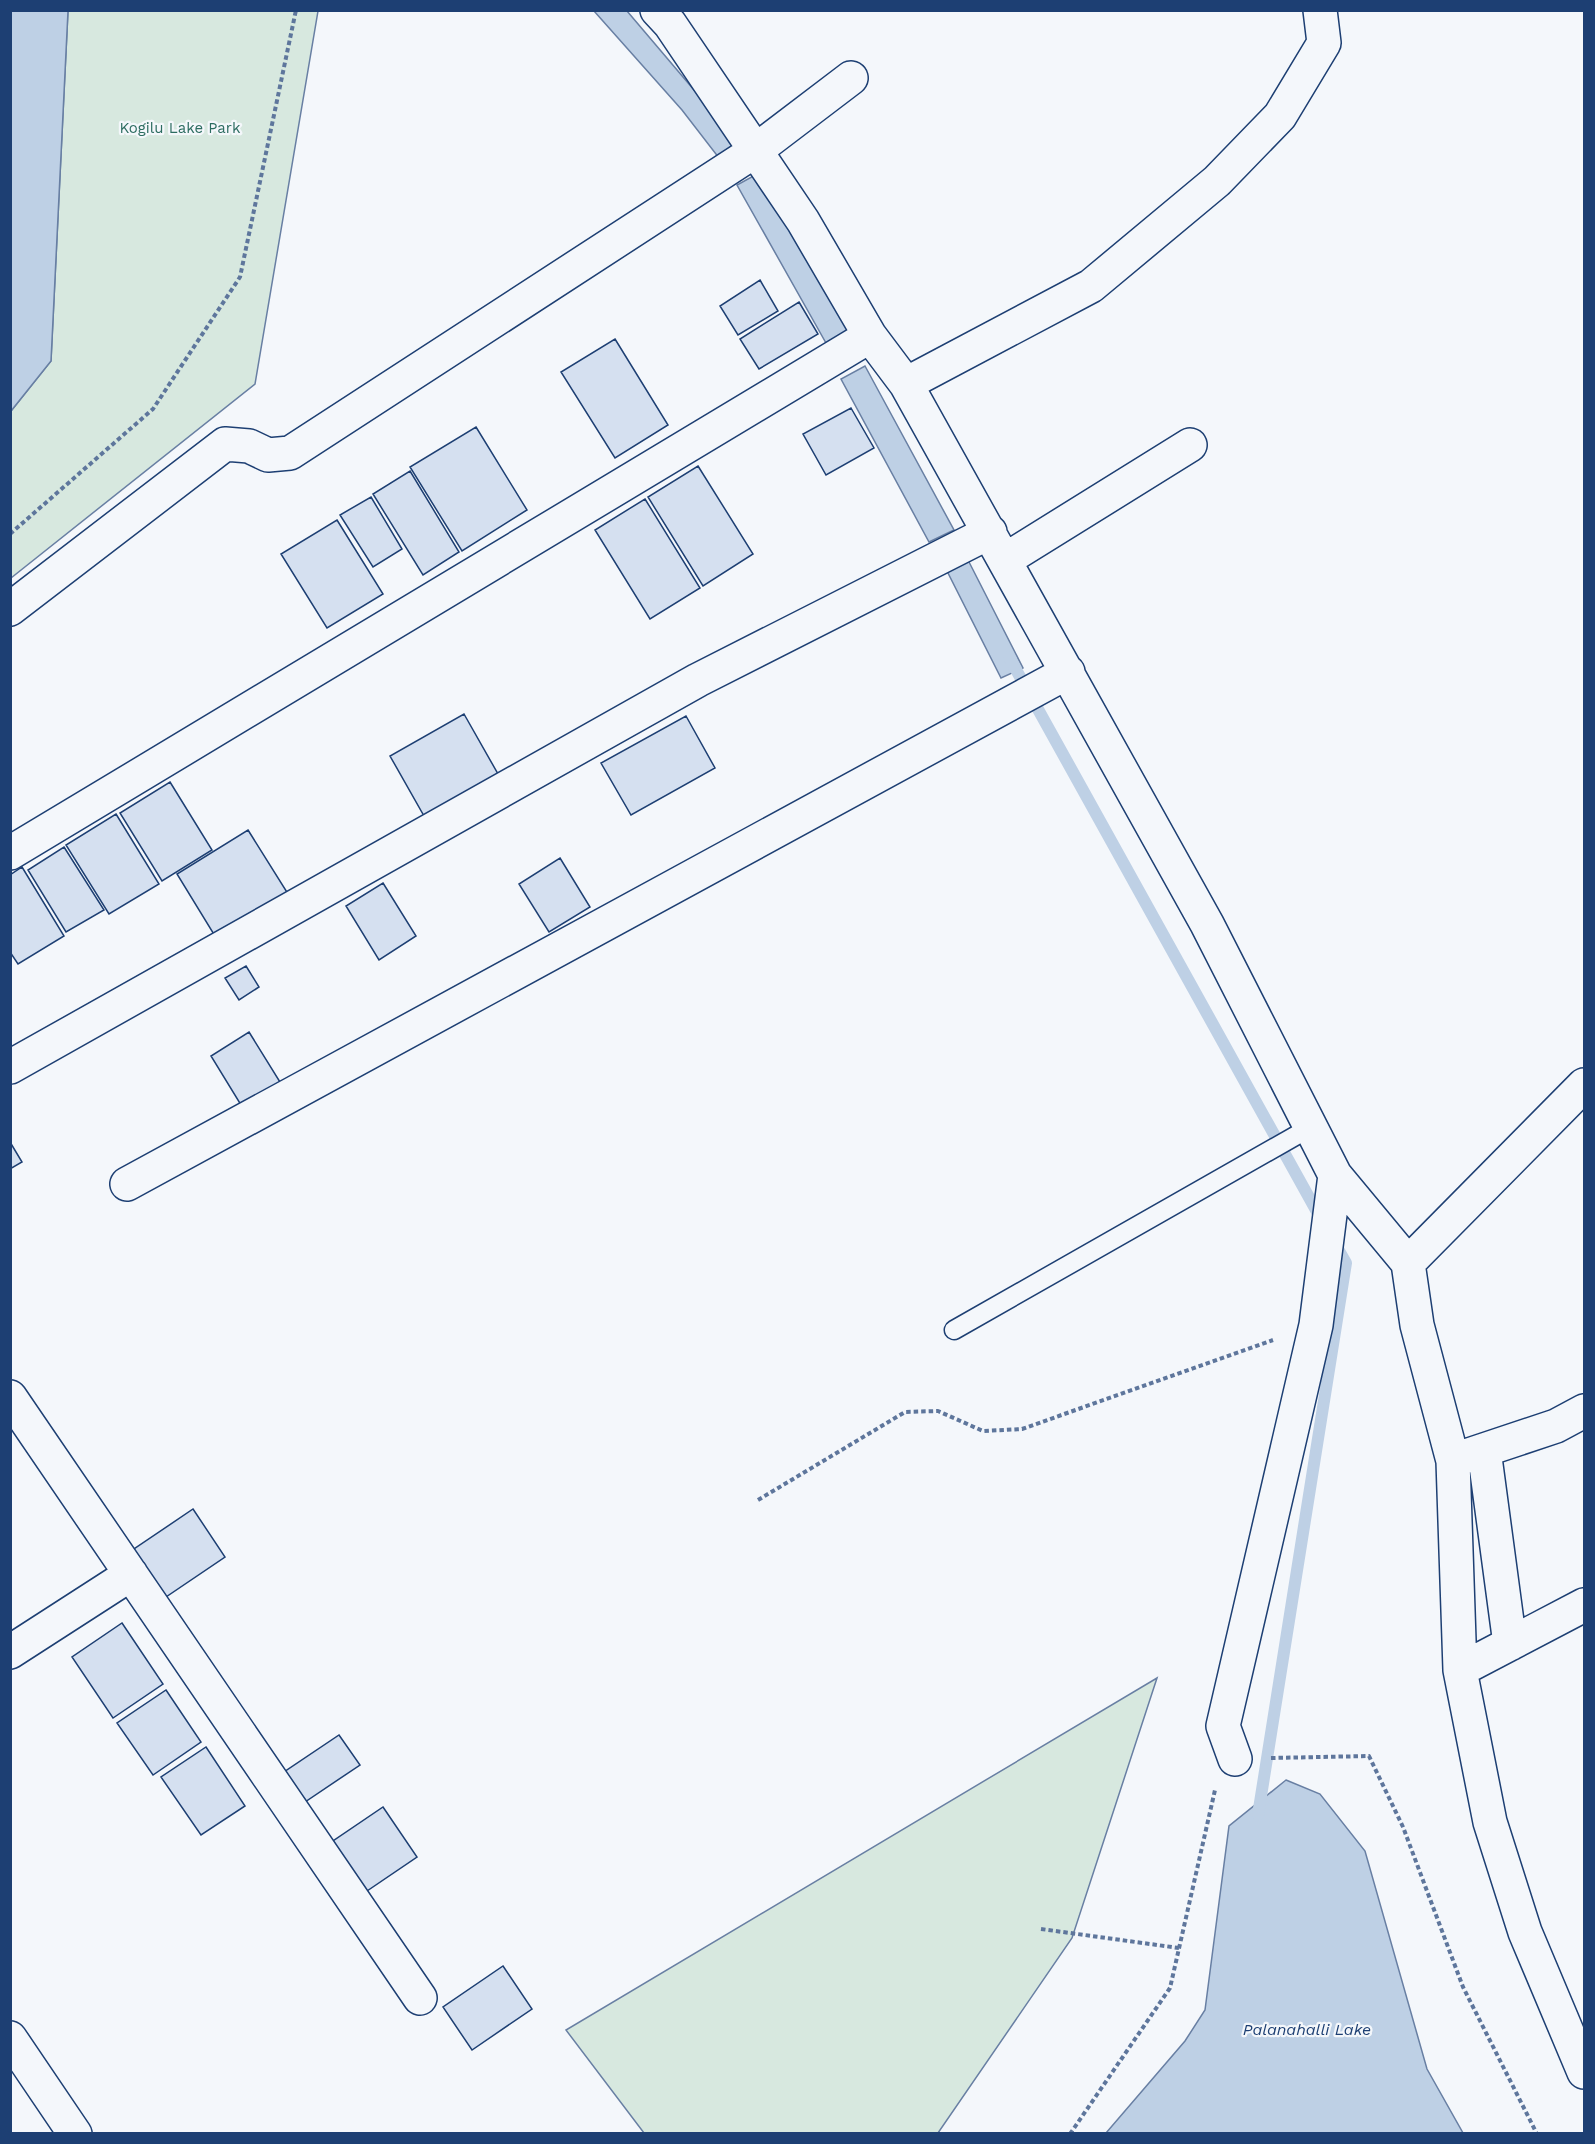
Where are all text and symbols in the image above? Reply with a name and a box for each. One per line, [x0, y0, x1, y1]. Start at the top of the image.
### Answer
park label: Kogilu Lake Park [120, 119, 241, 137]
water label: Palanahalli Lake [1243, 2020, 1371, 2039]

